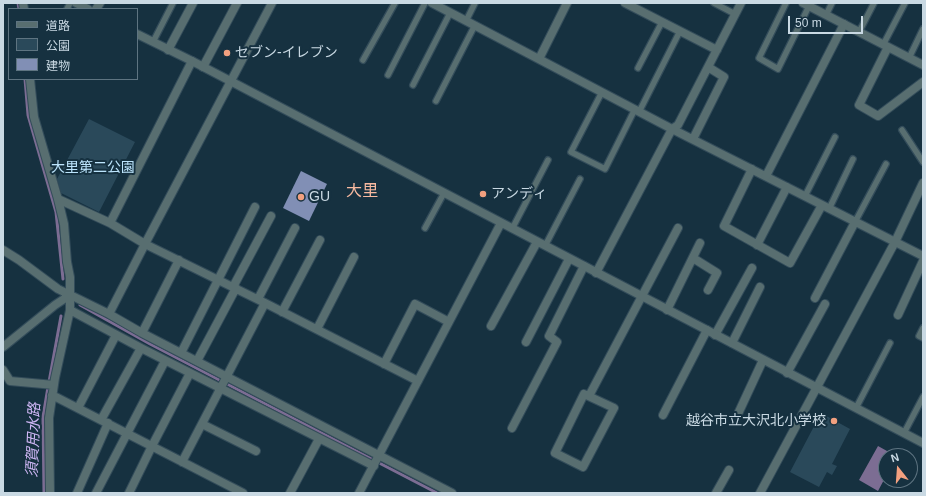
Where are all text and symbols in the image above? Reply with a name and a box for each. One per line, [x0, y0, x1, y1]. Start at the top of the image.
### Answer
legend [8, 8, 138, 80]
scale bar [790, 8, 865, 34]
text: 50 m [795, 16, 822, 30]
text: 道路 [46, 19, 70, 33]
text: 公園 [46, 39, 70, 53]
place label: セブン-イレブン [235, 45, 338, 61]
marker: セブン-イレブン [222, 48, 232, 58]
text: 建物 [46, 59, 70, 73]
park label: 大里第二公園 [51, 160, 135, 176]
district label: 大里 [346, 182, 378, 202]
place label: アンディ [491, 186, 547, 202]
place label: GU [309, 189, 330, 205]
marker: アンディ [478, 189, 488, 199]
marker: GU [296, 192, 306, 202]
water label: 須賀用水路 [24, 402, 44, 478]
place label: 越谷市立大沢北小学校 [686, 413, 826, 429]
marker: 越谷市立大沢北小学校 [829, 416, 839, 426]
north arrow [878, 448, 918, 488]
text: N [889, 451, 900, 464]

